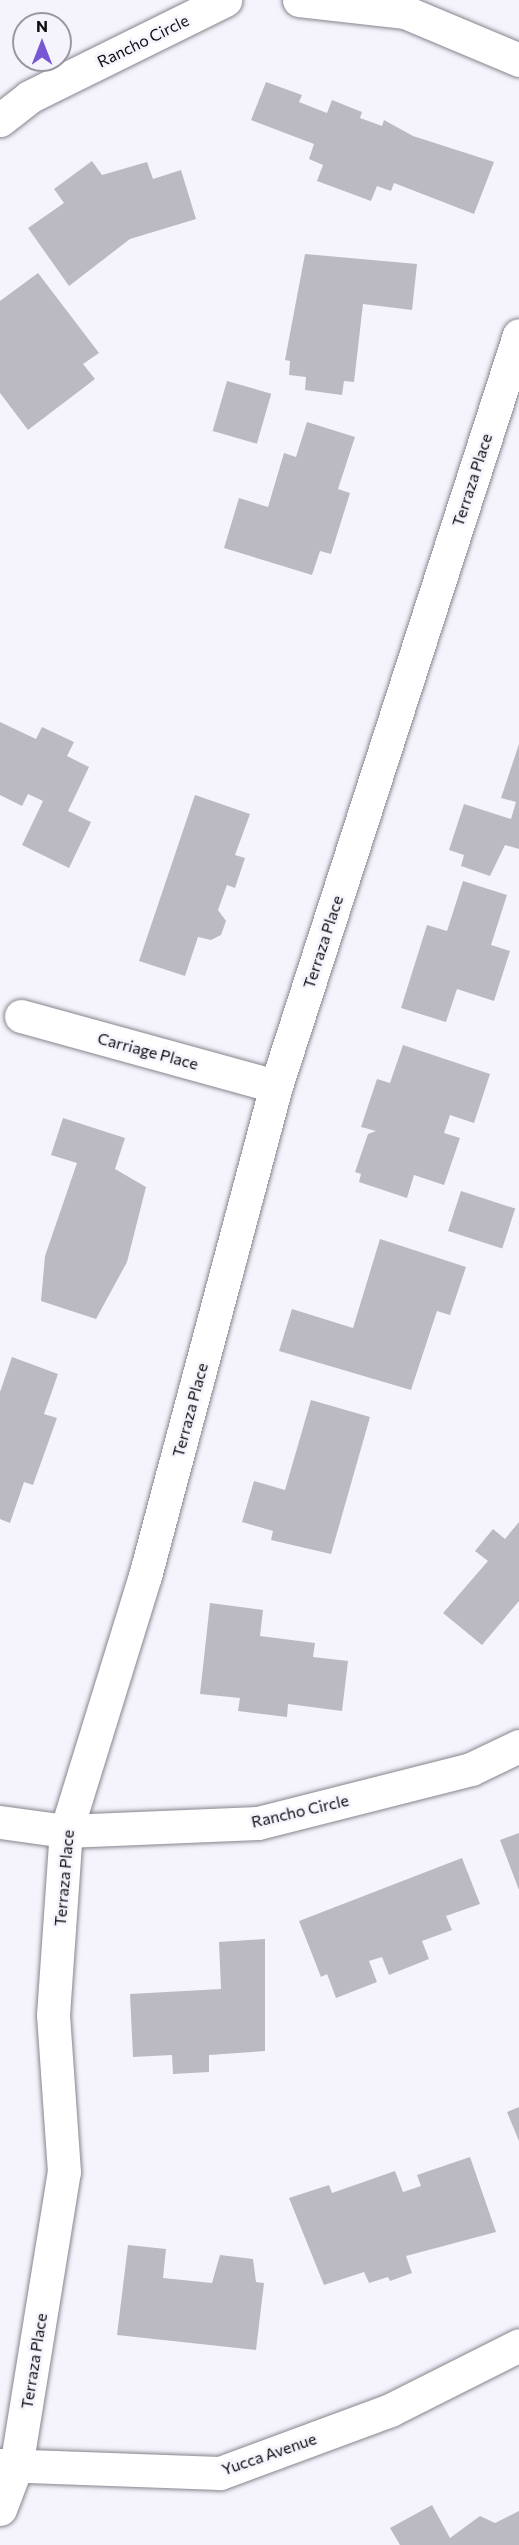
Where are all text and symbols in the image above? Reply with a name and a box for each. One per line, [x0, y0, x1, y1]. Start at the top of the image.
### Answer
street label: Rancho Circle [94, 11, 192, 71]
north arrow [12, 12, 72, 72]
text: N [36, 16, 48, 35]
street label: Terraza Place [448, 431, 496, 529]
street label: Terraza Place [299, 893, 347, 991]
street label: Carriage Place [96, 1028, 200, 1074]
street label: Terraza Place [168, 1361, 212, 1459]
street label: Rancho Circle [249, 1790, 351, 1832]
street label: Terraza Place [50, 1829, 78, 1927]
street label: Terraza Place [17, 2312, 51, 2410]
street label: Yucca Avenue [219, 2429, 319, 2479]

